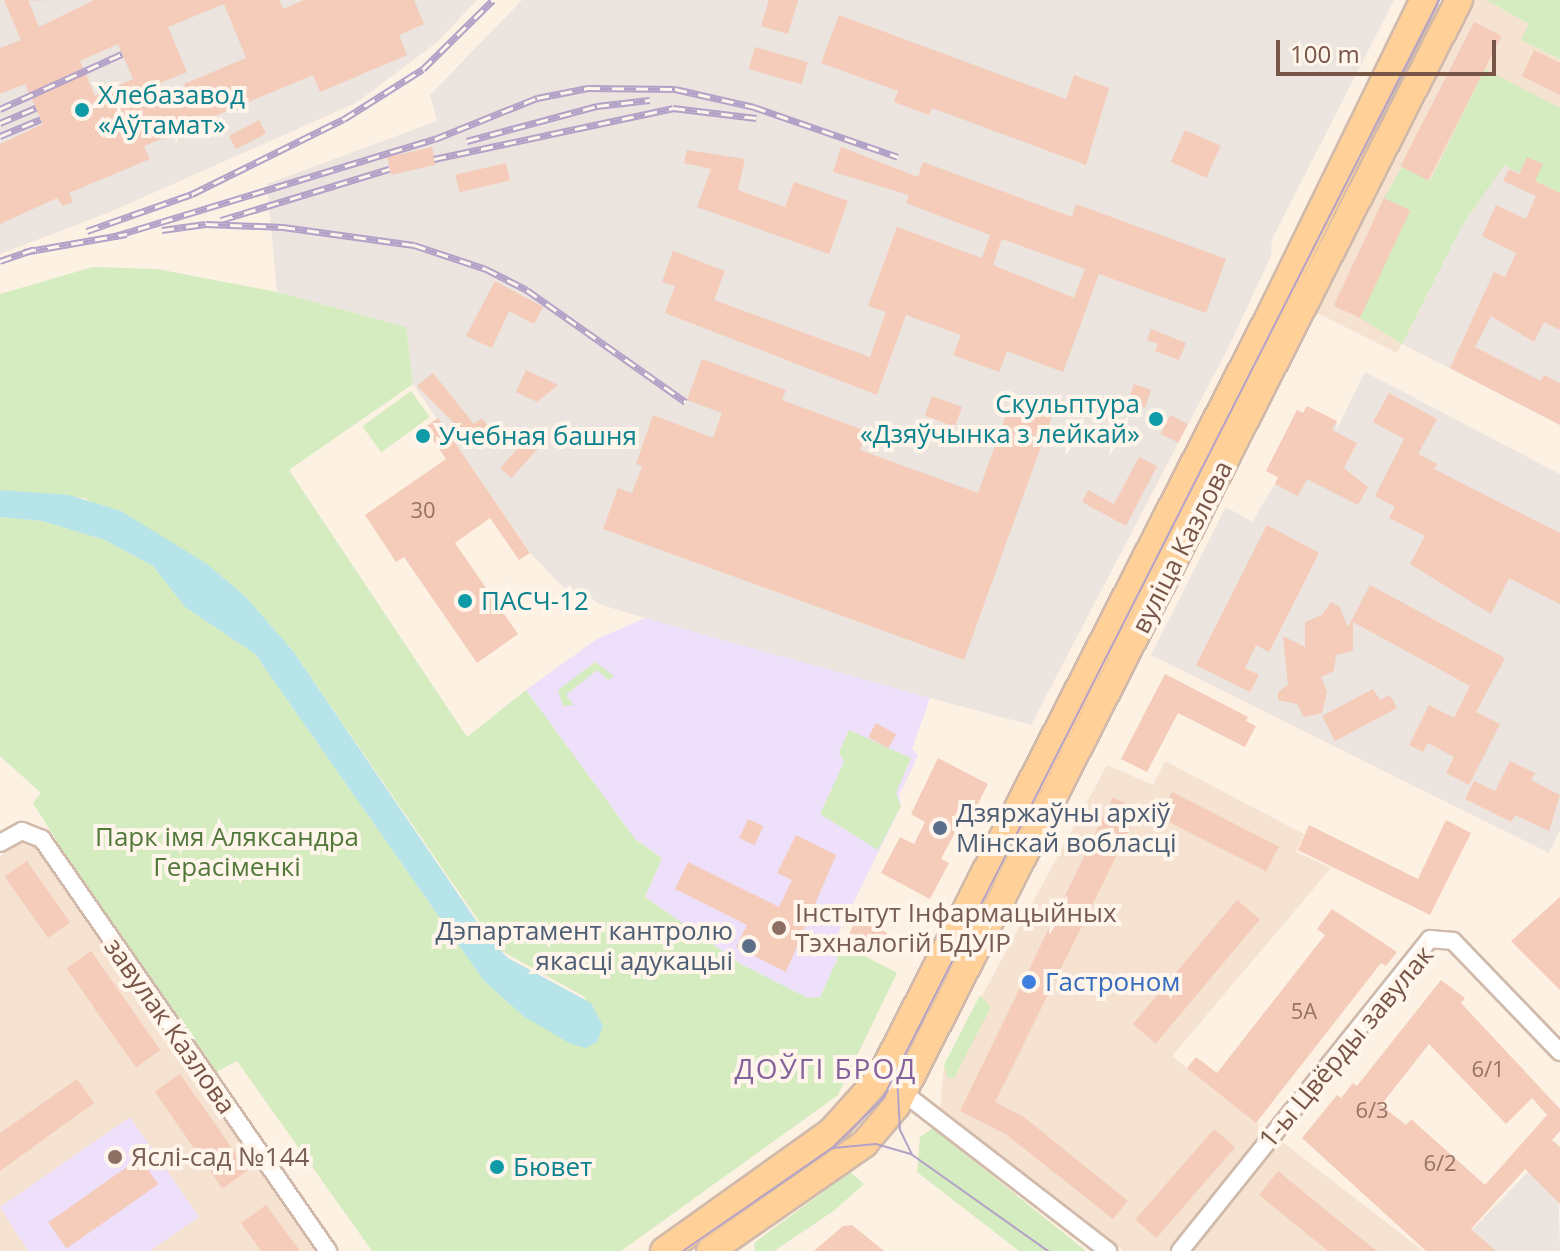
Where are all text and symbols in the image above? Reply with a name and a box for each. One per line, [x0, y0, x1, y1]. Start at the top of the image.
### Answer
scale bar [1280, 24, 1500, 74]
text: 100 m [1290, 37, 1360, 70]
place label: Хлебазавод «Аўтамат» [98, 79, 245, 140]
marker: Хлебазавод «Аўтамат» [73, 101, 91, 119]
place label: Скульптура «Дзяўчынка з лейкай» [860, 388, 1140, 450]
marker: Скульптура «Дзяўчынка з лейкай» [1147, 410, 1165, 428]
place label: Учебная башня [439, 420, 637, 452]
marker: Учебная башня [414, 427, 432, 445]
street label: вуліца Казлова [1125, 455, 1239, 639]
house number: 30 [410, 497, 436, 523]
place label: ПАСЧ-12 [481, 585, 589, 617]
marker: ПАСЧ-12 [456, 592, 474, 610]
place label: Дзяржаўны архіў Мінскай вобласці [956, 797, 1177, 858]
marker: Дзяржаўны архіў Мінскай вобласці [931, 819, 949, 837]
park label: Парк імя Аляксандра Герасіменкі [95, 821, 359, 882]
place label: Інстытут Інфармацыйных Тэхналогій БДУІР [795, 897, 1117, 958]
place label: Дэпартамент кантролю якасці адукацыі [436, 915, 733, 976]
marker: Інстытут Інфармацыйных Тэхналогій БДУІР [770, 919, 788, 937]
street label: завулак Казлова [98, 932, 242, 1120]
marker: Дэпартамент кантролю якасці адукацыі [740, 937, 758, 955]
street label: 1-ы Цвёрды завулак [1252, 940, 1440, 1154]
place label: Гастроном [1045, 966, 1180, 998]
marker: Гастроном [1020, 973, 1038, 991]
house number: 5А [1291, 998, 1317, 1024]
district label: ДОЎГІ БРОД [735, 1051, 917, 1085]
house number: 6/1 [1471, 1056, 1505, 1082]
house number: 6/3 [1355, 1097, 1389, 1123]
place label: Яслі-сад №144 [131, 1141, 309, 1173]
marker: Яслі-сад №144 [106, 1148, 124, 1166]
house number: 6/2 [1423, 1150, 1457, 1176]
place label: Бювет [513, 1151, 592, 1183]
marker: Бювет [488, 1158, 506, 1176]

